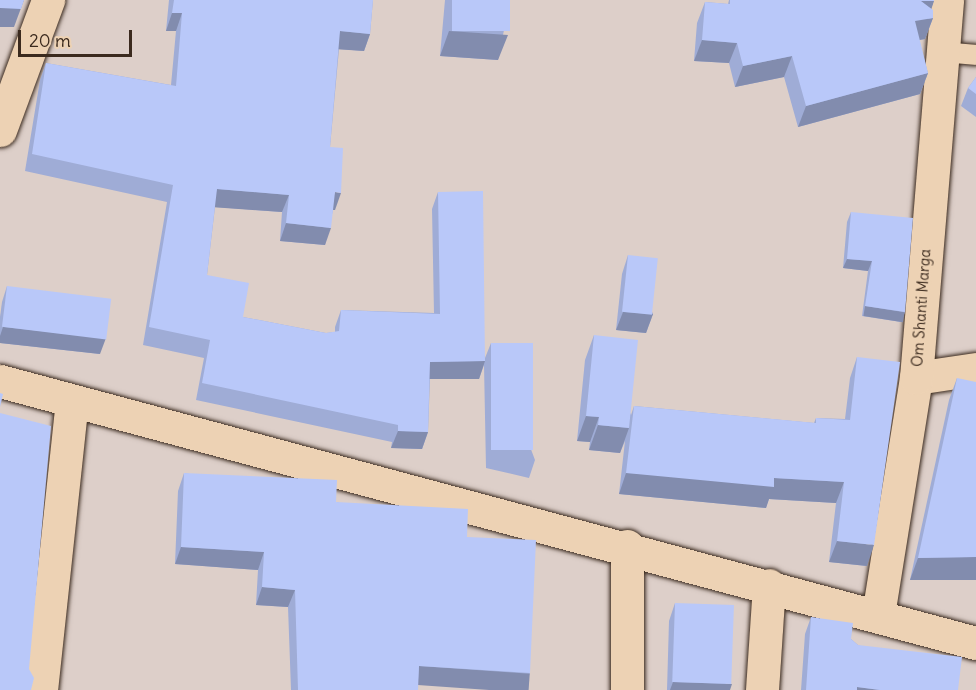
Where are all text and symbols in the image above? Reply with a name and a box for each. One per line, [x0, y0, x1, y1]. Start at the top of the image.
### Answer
scale bar [21, 18, 135, 56]
text: 20 m [29, 29, 71, 52]
street label: Om Shanti Marga [908, 249, 934, 367]

